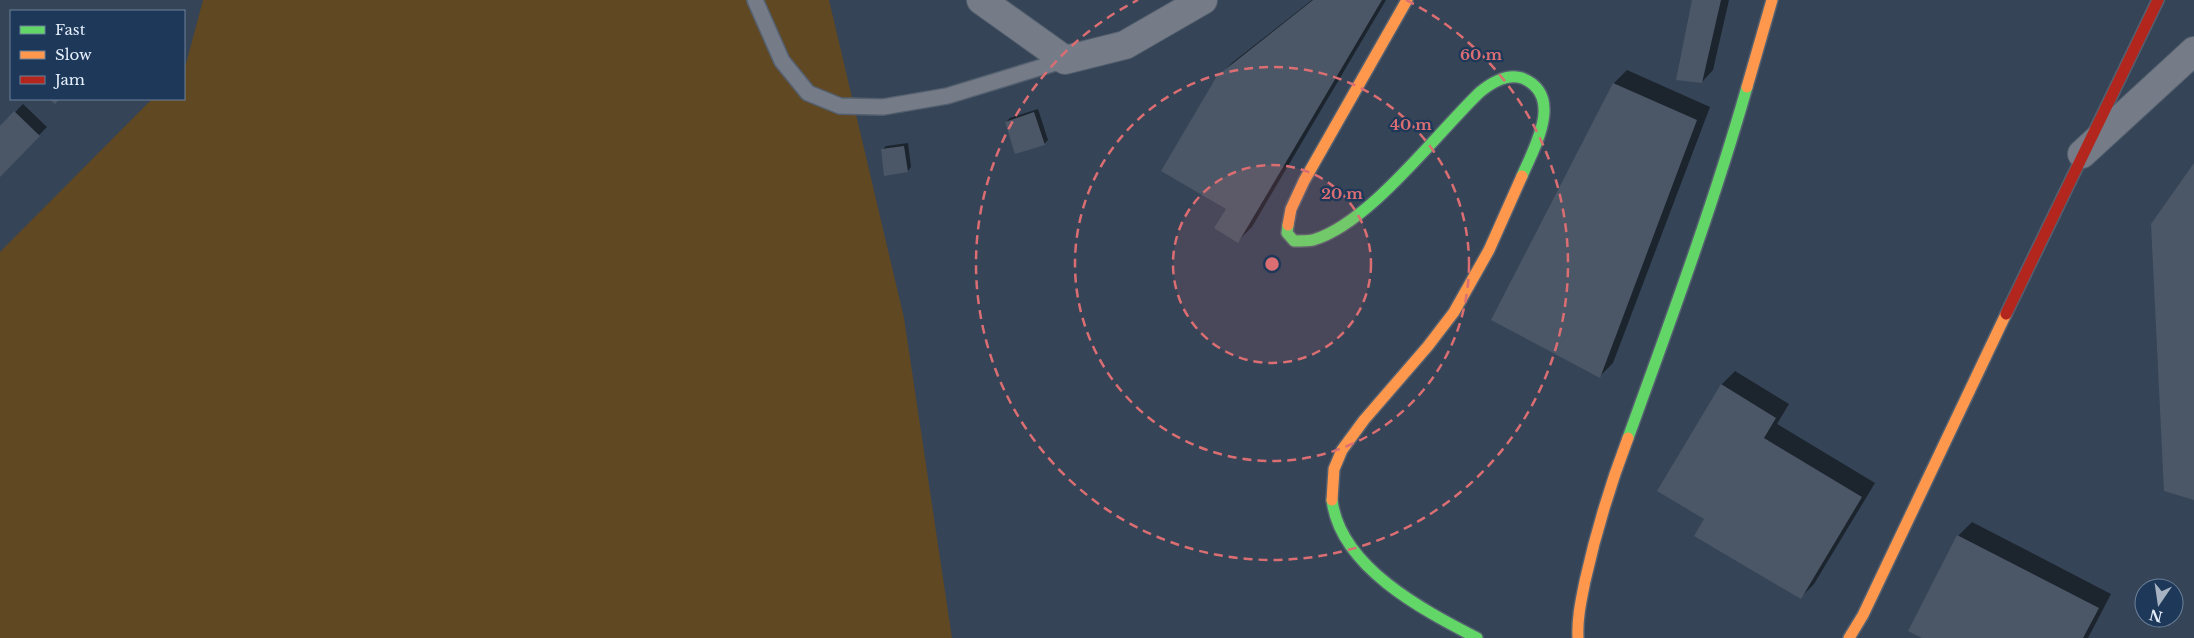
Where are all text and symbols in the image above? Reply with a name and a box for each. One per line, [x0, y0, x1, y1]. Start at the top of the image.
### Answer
legend [10, 10, 185, 100]
text: Fast [55, 20, 86, 39]
text: Slow [55, 45, 92, 64]
text: 60 m [1460, 45, 1502, 64]
text: Jam [53, 70, 85, 89]
text: 40 m [1390, 115, 1432, 134]
text: 20 m [1321, 184, 1363, 203]
centre of rings [1263, 255, 1281, 273]
north arrow [2134, 578, 2184, 628]
text: N [2148, 605, 2165, 626]

